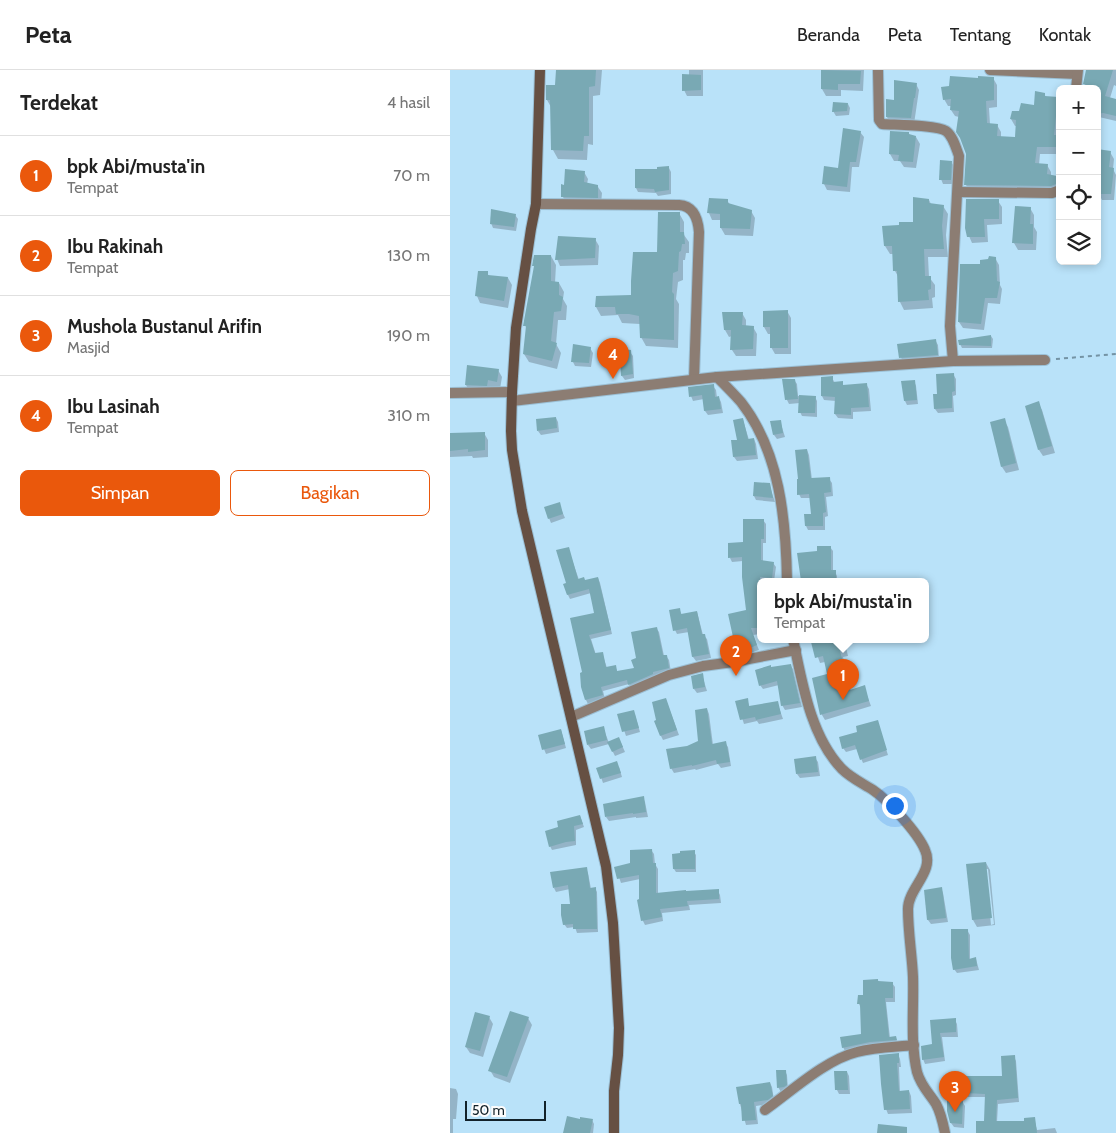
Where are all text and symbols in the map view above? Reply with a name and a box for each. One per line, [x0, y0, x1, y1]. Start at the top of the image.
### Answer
text: Peta [25, 20, 72, 49]
text: Beranda [797, 24, 860, 46]
text: Peta [888, 24, 922, 46]
text: Tentang [950, 24, 1011, 46]
text: Kontak [1039, 24, 1091, 46]
map controls [1056, 85, 1101, 265]
button: + [1056, 85, 1101, 130]
text: Terdekat [20, 90, 98, 115]
text: 4 hasil [387, 93, 430, 112]
button: − [1056, 130, 1101, 175]
text: bpk Abi/musta'in [67, 155, 205, 178]
text: 1 [33, 166, 39, 185]
text: 70 m [393, 166, 430, 185]
button: locate [1056, 175, 1101, 220]
text: Tempat [67, 178, 118, 197]
button: layers [1056, 220, 1101, 265]
text: Ibu Rakinah [67, 235, 163, 258]
text: 2 [32, 246, 40, 265]
text: 130 m [387, 246, 430, 265]
text: Tempat [67, 258, 118, 277]
text: Mushola Bustanul Arifin [67, 315, 262, 338]
text: 3 [32, 326, 40, 345]
text: 190 m [387, 326, 430, 345]
text: Masjid [67, 338, 110, 357]
pin: 4 [597, 338, 629, 379]
text: Ibu Lasinah [67, 395, 160, 418]
text: 4 [31, 406, 41, 425]
text: 310 m [387, 406, 430, 425]
text: Tempat [67, 418, 118, 437]
button: Simpan [20, 470, 220, 516]
button: Bagikan [230, 470, 430, 516]
popup [757, 578, 929, 643]
text: bpk Abi/musta'in [774, 590, 912, 613]
text: Tempat [774, 613, 825, 632]
pin: 2 [720, 635, 752, 676]
pin: 1 [827, 659, 859, 700]
your location [882, 793, 908, 819]
pin: 3 [939, 1071, 971, 1112]
scale bar [465, 1098, 546, 1121]
text: 50 m [472, 1101, 505, 1119]

